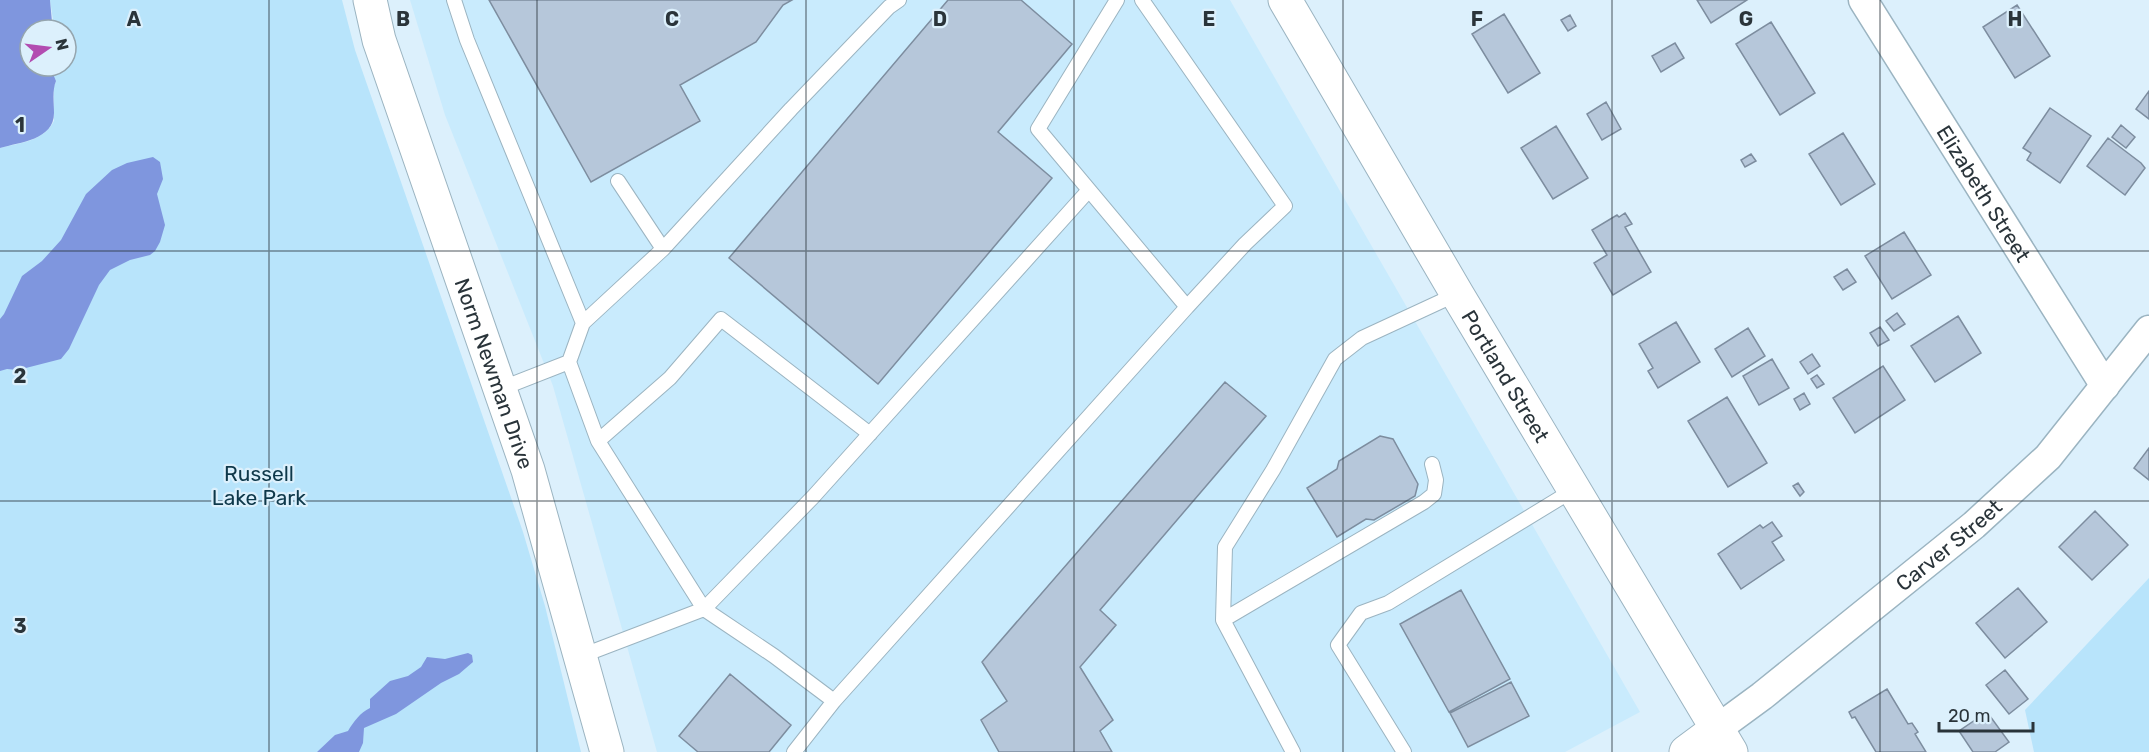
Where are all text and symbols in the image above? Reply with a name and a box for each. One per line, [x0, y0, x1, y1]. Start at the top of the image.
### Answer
text: A [127, 7, 142, 31]
text: B [396, 7, 410, 31]
text: C [665, 7, 679, 31]
text: D [933, 7, 947, 31]
text: E [1203, 7, 1215, 31]
text: F [1471, 7, 1483, 31]
text: G [1739, 7, 1753, 31]
text: H [2008, 7, 2022, 31]
north arrow [18, 18, 78, 78]
text: N [51, 37, 73, 52]
text: 1 [15, 113, 25, 137]
street label: Elizabeth Street [1932, 120, 2036, 266]
street label: Norm Newman Drive [450, 275, 539, 472]
street label: Portland Street [1457, 305, 1555, 446]
text: 2 [14, 364, 27, 388]
park label: Russell Lake Park [212, 461, 306, 510]
street label: Carver Street [1891, 494, 2007, 596]
text: 3 [13, 614, 27, 638]
scale bar [1939, 695, 2034, 733]
text: 20 m [1948, 705, 1990, 727]

